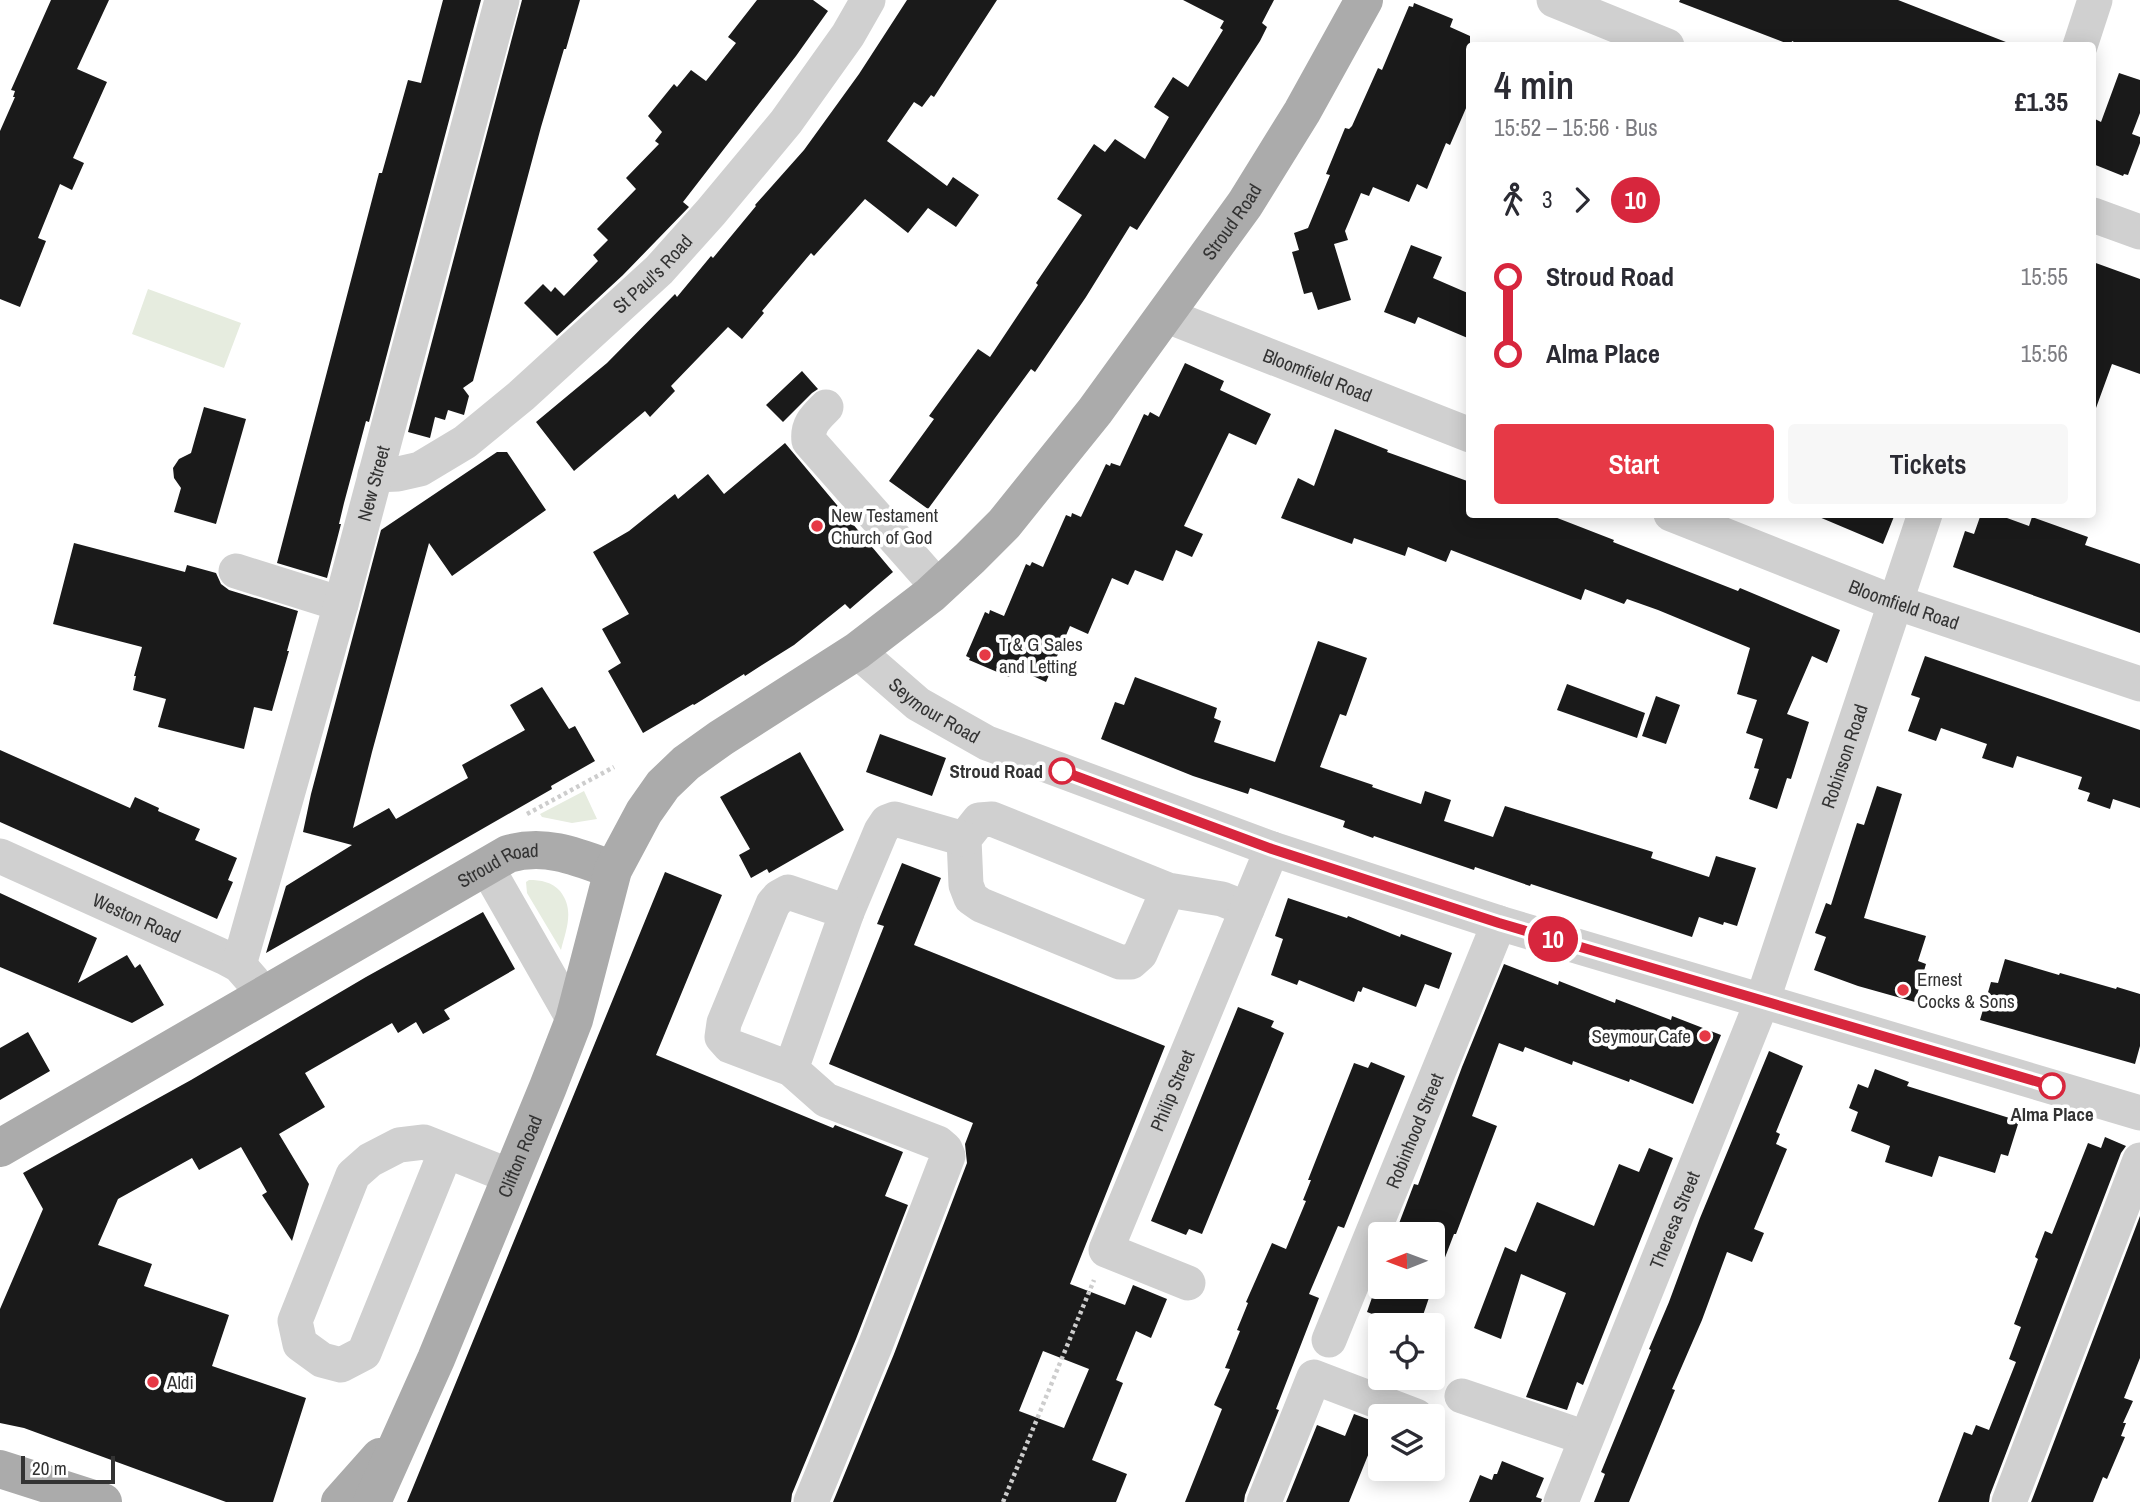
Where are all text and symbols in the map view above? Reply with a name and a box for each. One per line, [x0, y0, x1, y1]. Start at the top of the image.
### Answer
text: 4 min [1494, 60, 1574, 111]
text: £1.35 [2015, 84, 2068, 119]
text: 15:52 – 15:56 · Bus [1494, 112, 1658, 143]
street label: Stroud Road [1196, 179, 1267, 265]
icon: walk [1494, 181, 1532, 219]
icon: forward [1563, 181, 1601, 219]
text: 3 [1542, 184, 1553, 215]
text: 10 [1625, 184, 1646, 216]
street label: St Paul's Road [607, 229, 698, 319]
text: Stroud Road [1546, 259, 1674, 294]
text: 15:55 [2021, 261, 2068, 292]
text: Alma Place [1546, 336, 1660, 371]
text: 15:56 [2021, 338, 2068, 369]
street label: Bloomfield Road [1259, 342, 1376, 408]
button: Start [1494, 424, 1774, 504]
button: Tickets [1788, 424, 2068, 504]
street label: New Street [351, 442, 396, 524]
place label: New Testament Church of God [831, 502, 939, 550]
marker: New Testament Church of God [809, 518, 825, 534]
street label: Bloomfield Road [1845, 573, 1963, 636]
place label: T & G Sales and Letting [999, 631, 1083, 679]
marker: T & G Sales and Letting [977, 647, 993, 663]
street label: Seymour Road [883, 671, 985, 749]
street label: Robinson Road [1815, 701, 1874, 812]
place label: Stroud Road [950, 758, 1043, 784]
marker: Stroud Road [1049, 758, 1075, 784]
street label: Stroud Road [452, 837, 539, 894]
street label: Weston Road [88, 886, 185, 949]
line badge: 10 [1522, 916, 1584, 962]
text: 10 [1542, 923, 1564, 955]
place label: Ernest Cocks & Sons [1917, 966, 2015, 1014]
marker: Ernest Cocks & Sons [1895, 982, 1911, 998]
place label: Seymour Cafe [1591, 1023, 1691, 1049]
marker: Seymour Cafe [1697, 1028, 1713, 1044]
street label: Philip Street [1144, 1045, 1201, 1135]
street label: Robinhood Street [1379, 1069, 1450, 1192]
marker: Alma Place [2039, 1073, 2065, 1099]
place label: Alma Place [2010, 1101, 2094, 1127]
street label: Clifton Road [491, 1111, 548, 1201]
street label: Theresa Street [1643, 1167, 1706, 1273]
north arrow [1368, 1222, 1446, 1298]
map controls [1368, 1222, 1445, 1481]
button: locate [1368, 1313, 1445, 1390]
place label: Aldi [166, 1369, 194, 1395]
marker: Aldi [145, 1374, 161, 1390]
button: layers [1368, 1404, 1445, 1481]
scale bar [21, 1453, 116, 1485]
text: 20 m [32, 1455, 67, 1481]

